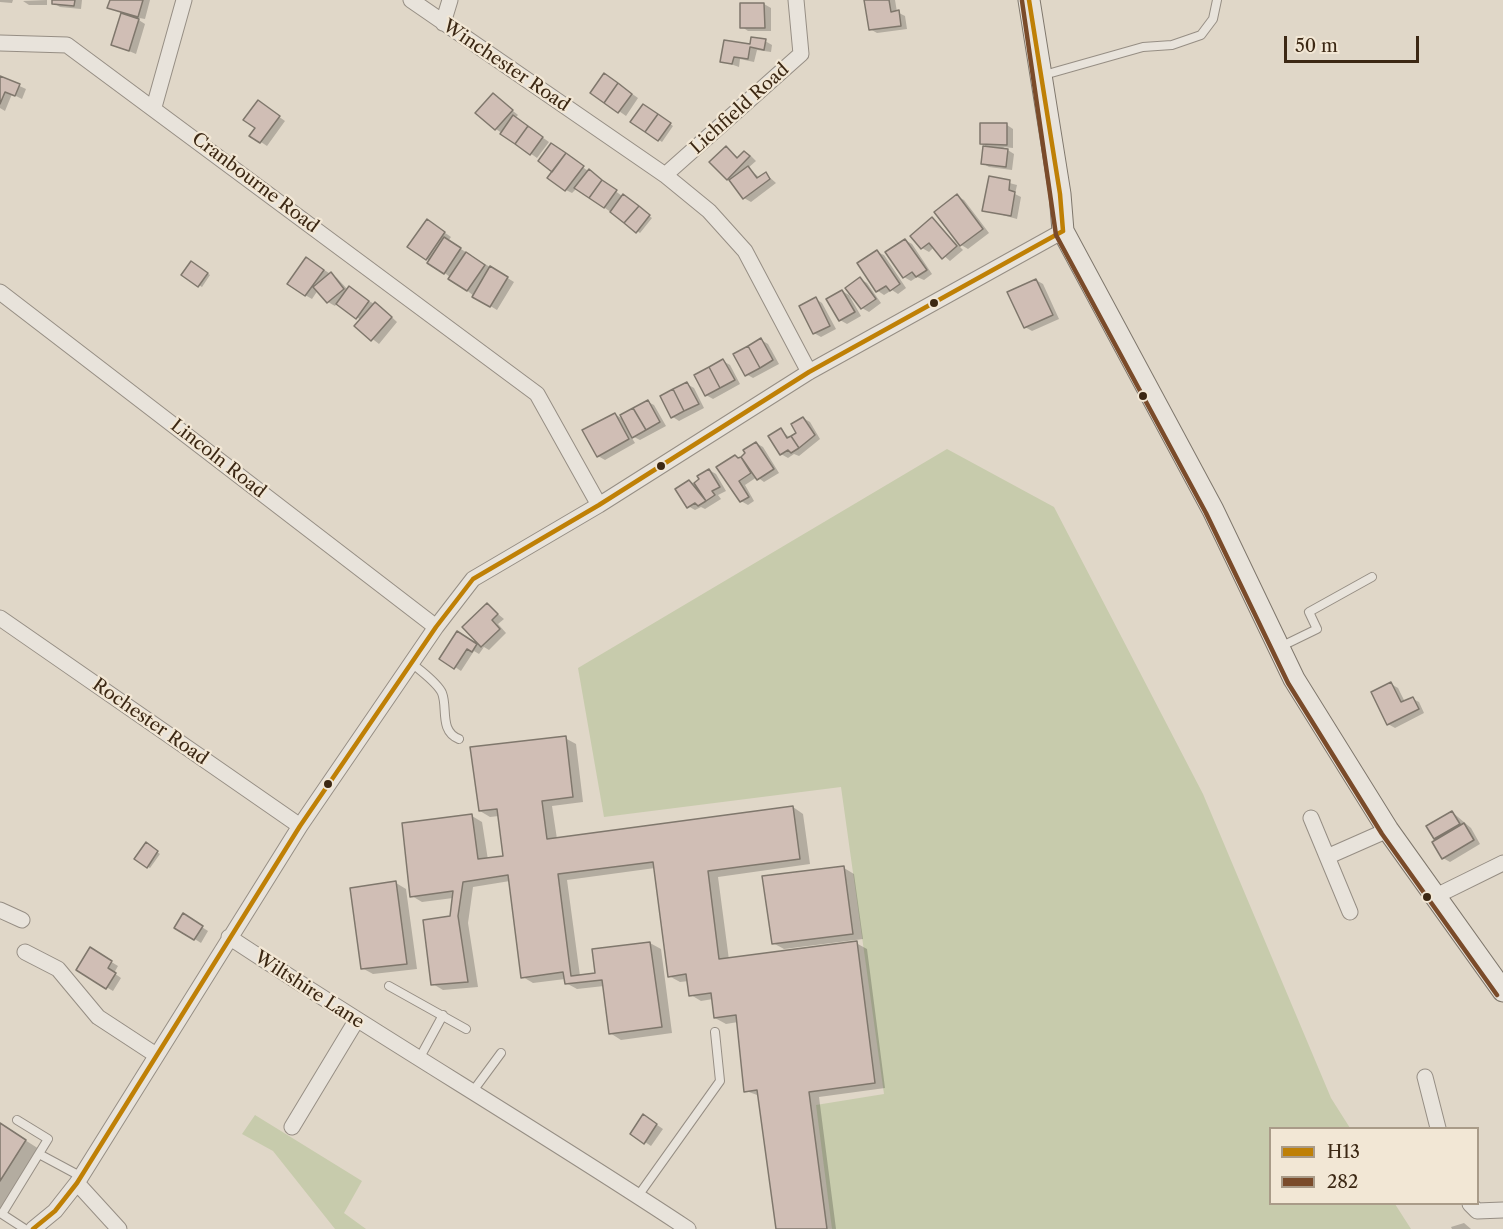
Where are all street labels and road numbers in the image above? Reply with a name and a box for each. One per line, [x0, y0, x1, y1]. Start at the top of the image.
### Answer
street label: Winchester Road [438, 16, 574, 116]
street label: Lichfield Road [686, 59, 794, 159]
street label: Cranbourne Road [187, 128, 323, 238]
street label: Lincoln Road [166, 415, 270, 503]
street label: Rochester Road [88, 674, 212, 770]
street label: Wiltshire Lane [250, 947, 368, 1033]

